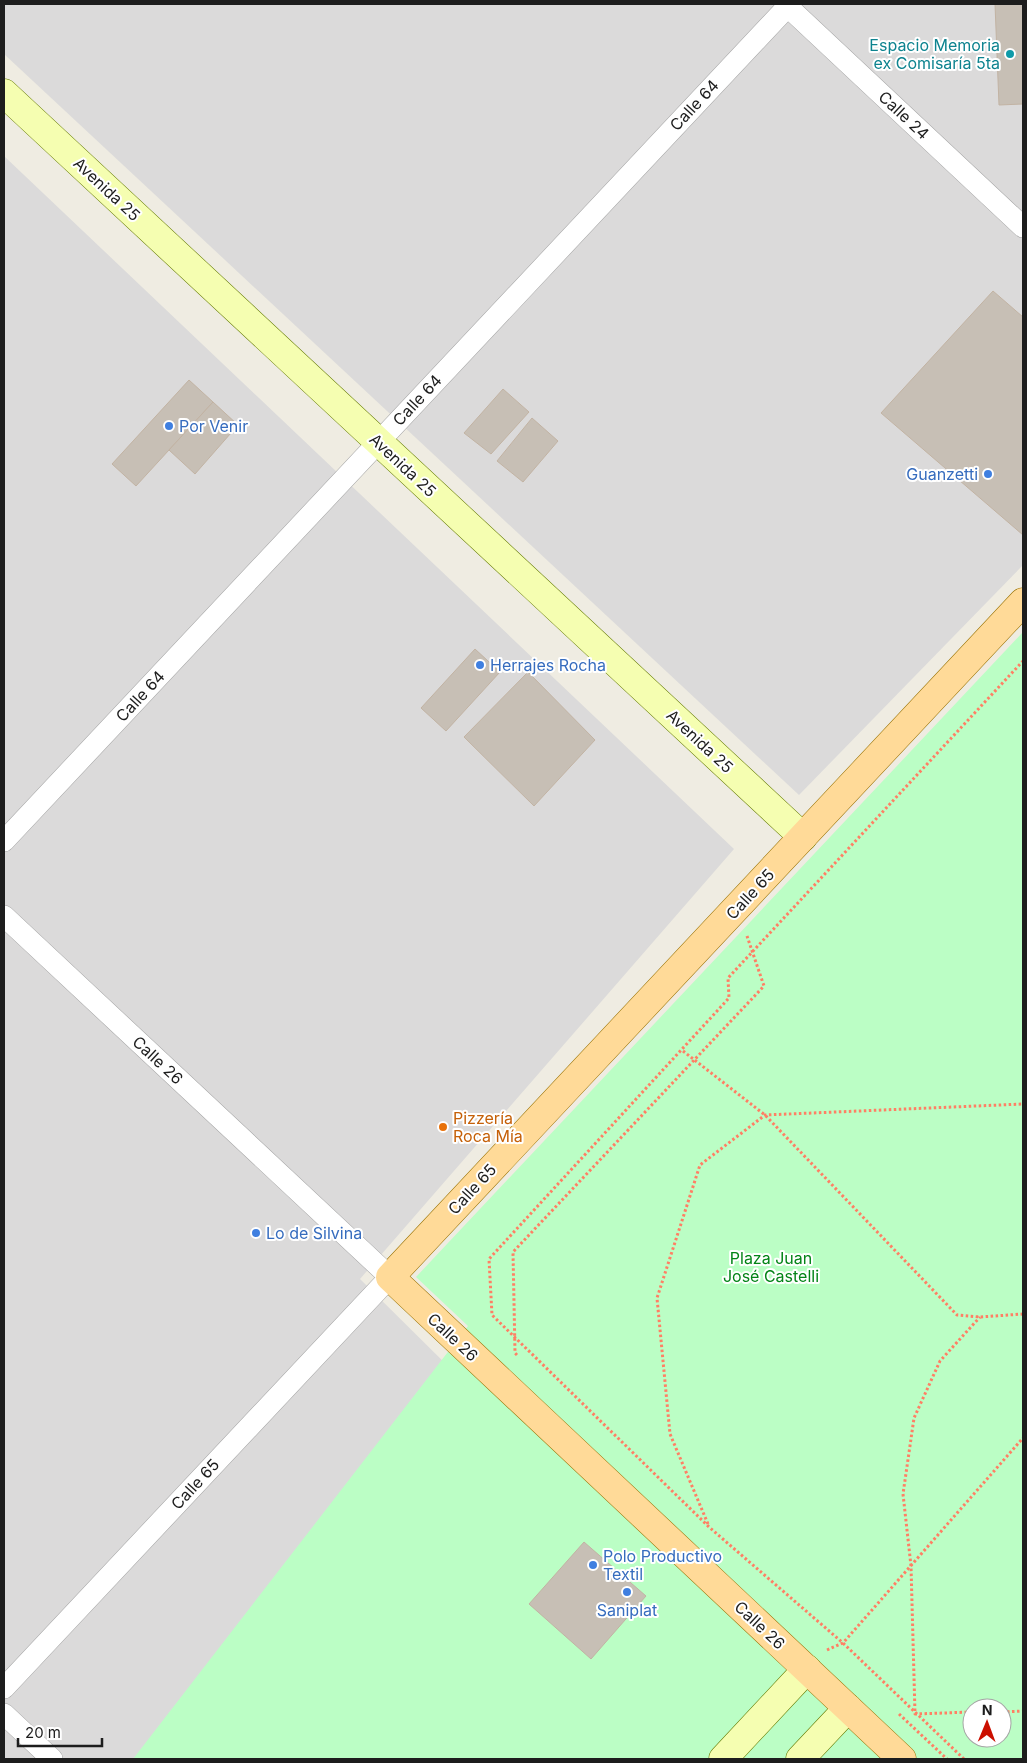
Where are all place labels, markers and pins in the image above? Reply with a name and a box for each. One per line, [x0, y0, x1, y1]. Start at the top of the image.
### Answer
place label: Espacio Memoria ex Comisaría 5ta [869, 35, 1000, 73]
marker: Espacio Memoria ex Comisaría 5ta [1004, 48, 1016, 60]
place label: Por Venir [179, 416, 248, 436]
marker: Por Venir [163, 420, 175, 432]
place label: Guanzetti [906, 464, 978, 484]
marker: Guanzetti [982, 468, 994, 480]
place label: Herrajes Rocha [490, 655, 606, 675]
marker: Herrajes Rocha [474, 659, 486, 671]
place label: Pizzería Roca Mía [453, 1108, 523, 1146]
marker: Pizzería Roca Mía [437, 1121, 449, 1133]
place label: Lo de Silvina [266, 1223, 362, 1243]
marker: Lo de Silvina [250, 1227, 262, 1239]
place label: Polo Productivo Textil [603, 1546, 722, 1584]
marker: Polo Productivo Textil [587, 1559, 599, 1571]
marker: Saniplat [621, 1586, 633, 1598]
place label: Saniplat [597, 1600, 657, 1620]

